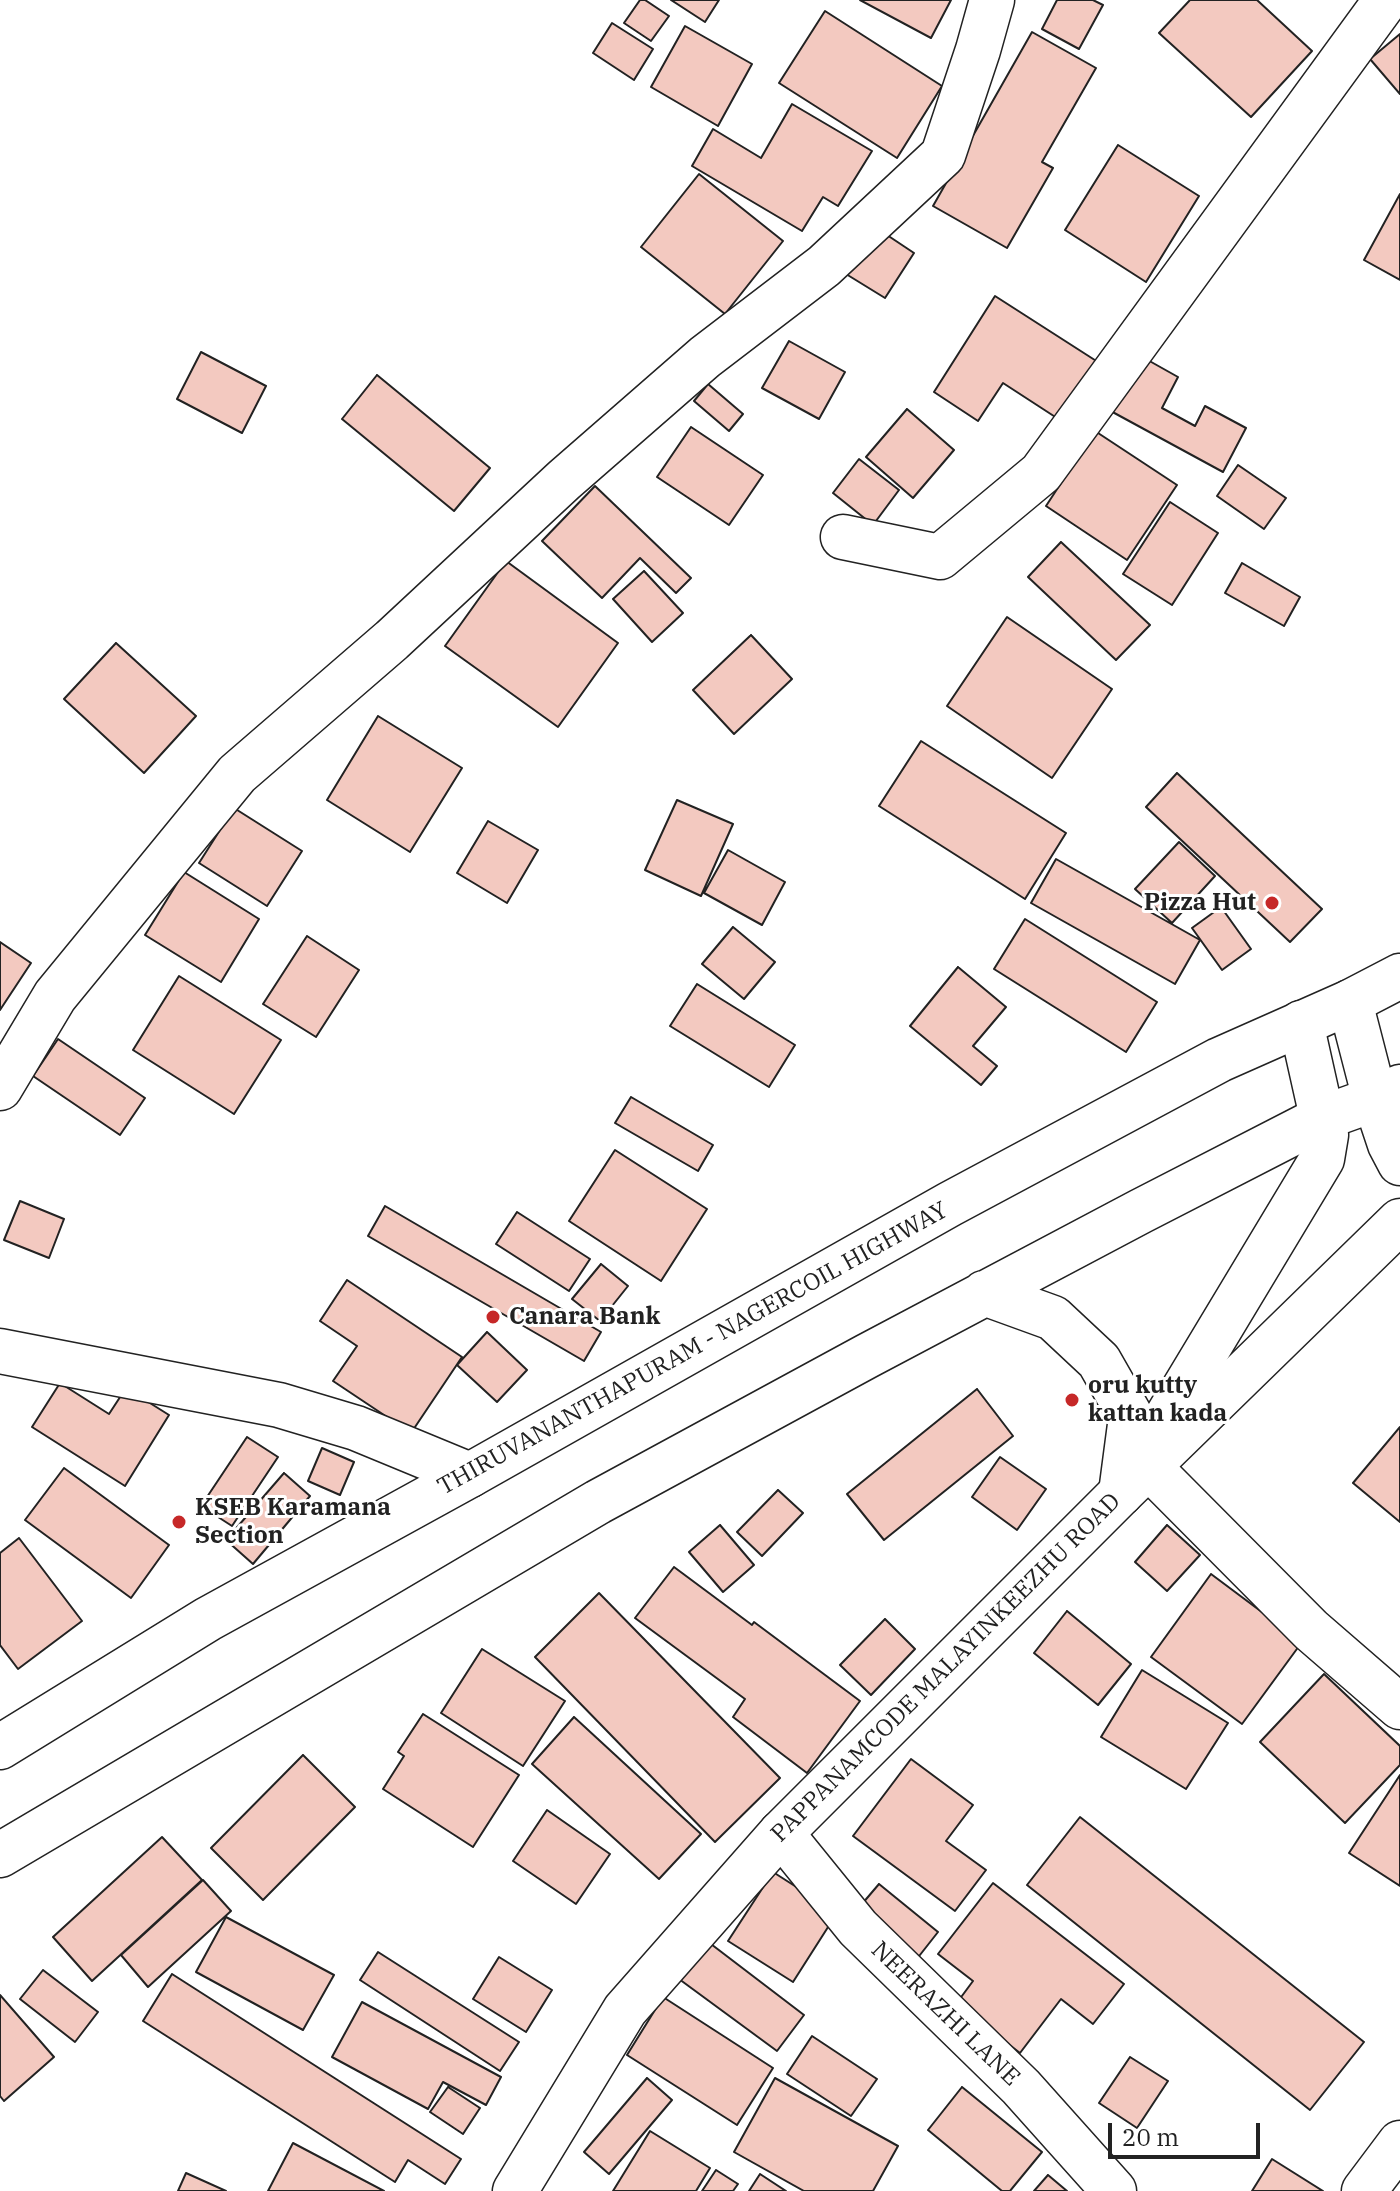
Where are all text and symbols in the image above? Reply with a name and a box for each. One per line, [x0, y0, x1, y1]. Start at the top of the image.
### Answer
place label: Pizza Hut [1144, 889, 1256, 917]
marker: Pizza Hut [1263, 894, 1281, 912]
street label: THIRUVANANTHAPURAM - NAGERCOIL HIGHWAY [433, 1196, 953, 1502]
place label: Canara Bank [509, 1303, 661, 1331]
marker: Canara Bank [484, 1308, 502, 1326]
place label: oru kutty kattan kada [1088, 1372, 1227, 1428]
marker: oru kutty kattan kada [1063, 1391, 1081, 1409]
street label: PAPPANAMCODE MALAYINKEEZHU ROAD [765, 1487, 1127, 1849]
place label: KSEB Karamana Section [195, 1494, 391, 1550]
marker: KSEB Karamana Section [170, 1513, 188, 1531]
street label: NEERAZHI LANE [865, 1936, 1025, 2092]
scale bar [1112, 2107, 1264, 2157]
text: 20 m [1122, 2121, 1179, 2153]

